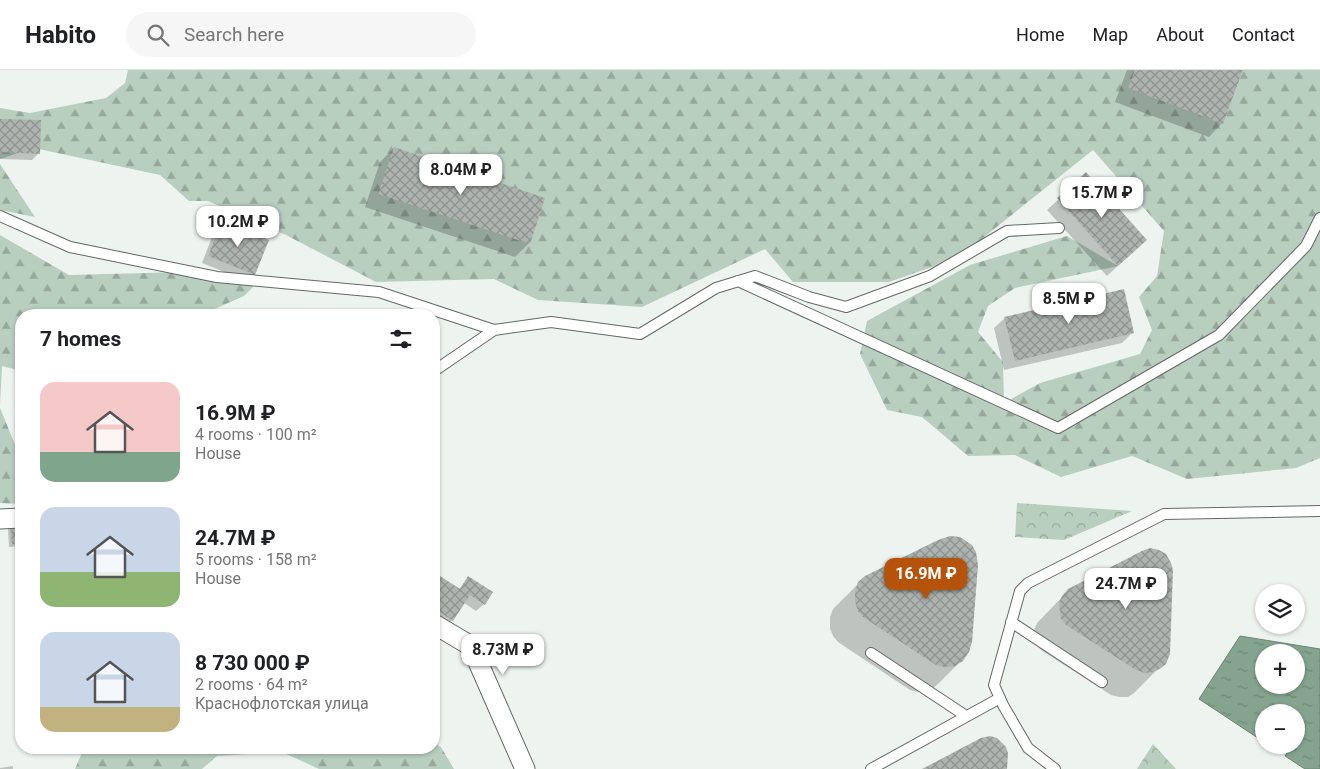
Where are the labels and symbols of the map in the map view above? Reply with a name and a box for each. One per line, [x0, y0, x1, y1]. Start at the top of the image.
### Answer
pin: 8.04M ₽ [415, 154, 507, 196]
pin: 15.7M ₽ [1056, 176, 1148, 219]
pin: 10.2M ₽ [192, 206, 284, 248]
pin: 8.5M ₽ [1028, 282, 1110, 325]
pin: 16.9M ₽ [880, 558, 972, 600]
pin: 24.7M ₽ [1080, 568, 1172, 610]
pin: 8.73M ₽ [457, 634, 549, 676]

